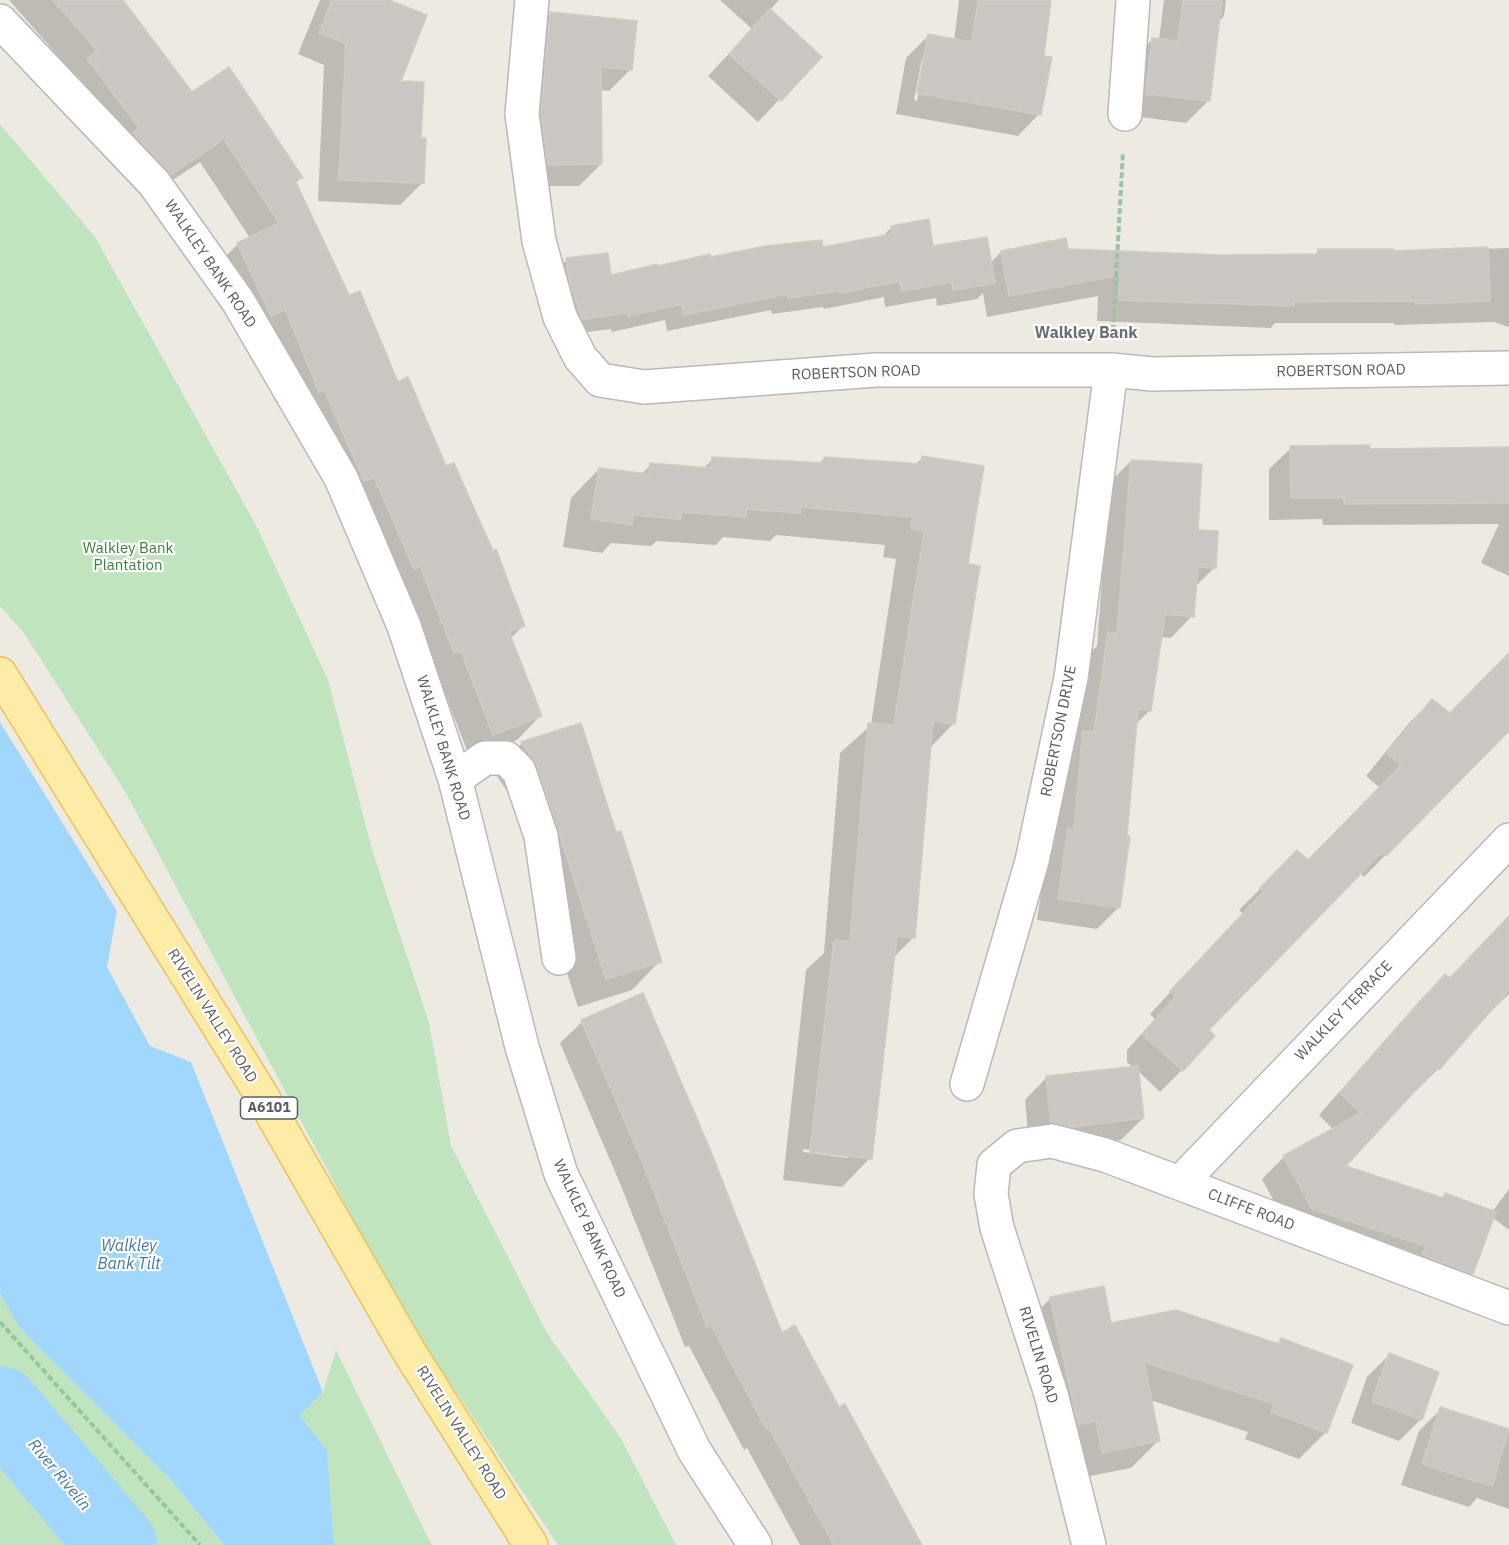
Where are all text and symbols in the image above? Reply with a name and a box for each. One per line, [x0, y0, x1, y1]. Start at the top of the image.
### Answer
street label: WALKLEY BANK ROAD [160, 196, 260, 332]
district label: Walkley Bank [1035, 323, 1137, 343]
street label: ROBERTSON ROAD [1276, 361, 1406, 381]
street label: ROBERTSON ROAD [791, 362, 921, 384]
park label: Walkley Bank Plantation [83, 540, 173, 575]
street label: ROBERTSON DRIVE [1037, 664, 1081, 798]
street label: WALKLEY BANK ROAD [412, 673, 474, 823]
street label: RIVELIN VALLEY ROAD [163, 946, 261, 1086]
street label: WALKLEY TERRACE [1292, 957, 1396, 1065]
road number: A6101 [240, 1097, 298, 1119]
street label: WALKLEY BANK ROAD [549, 1157, 629, 1301]
street label: CLIFFE ROAD [1205, 1185, 1297, 1235]
water label: Walkley Bank Tilt [98, 1236, 160, 1274]
street label: RIVELIN ROAD [1015, 1304, 1061, 1406]
street label: RIVELIN VALLEY ROAD [412, 1363, 510, 1503]
water label: River Rivelin [24, 1435, 94, 1515]

